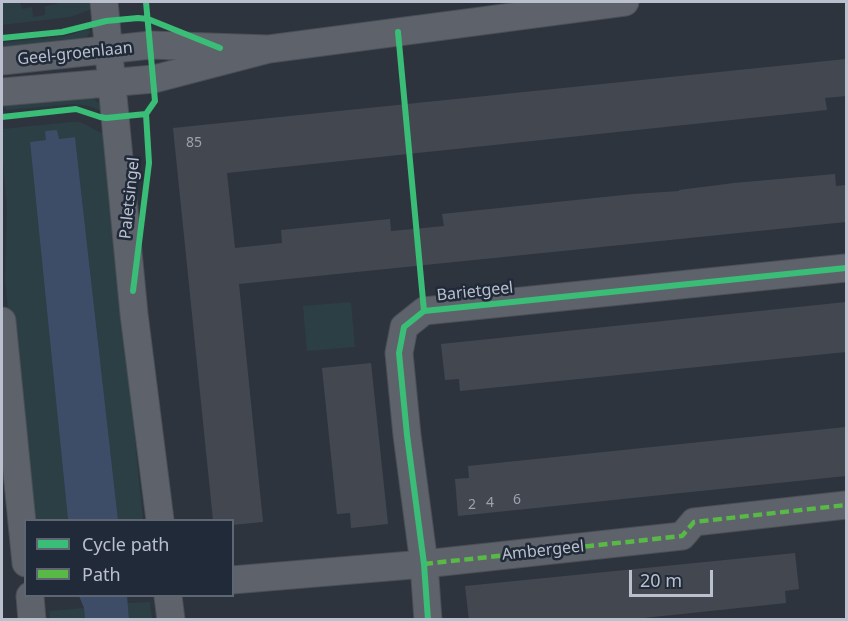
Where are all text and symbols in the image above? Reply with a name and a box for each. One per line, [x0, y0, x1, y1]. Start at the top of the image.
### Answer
street label: Geel-groenlaan [16, 38, 134, 70]
house number: 85 [186, 135, 202, 151]
street label: Paletsingel [116, 156, 144, 240]
street label: Barietgeel [436, 278, 514, 306]
house number: 6 [513, 492, 521, 508]
house number: 4 [486, 495, 494, 511]
house number: 2 [468, 497, 476, 513]
legend [24, 519, 234, 597]
text: Cycle path [82, 532, 169, 556]
street label: Ambergeel [501, 537, 585, 565]
scale bar [632, 558, 716, 596]
text: Path [82, 562, 121, 586]
text: 20 m [640, 568, 682, 592]

